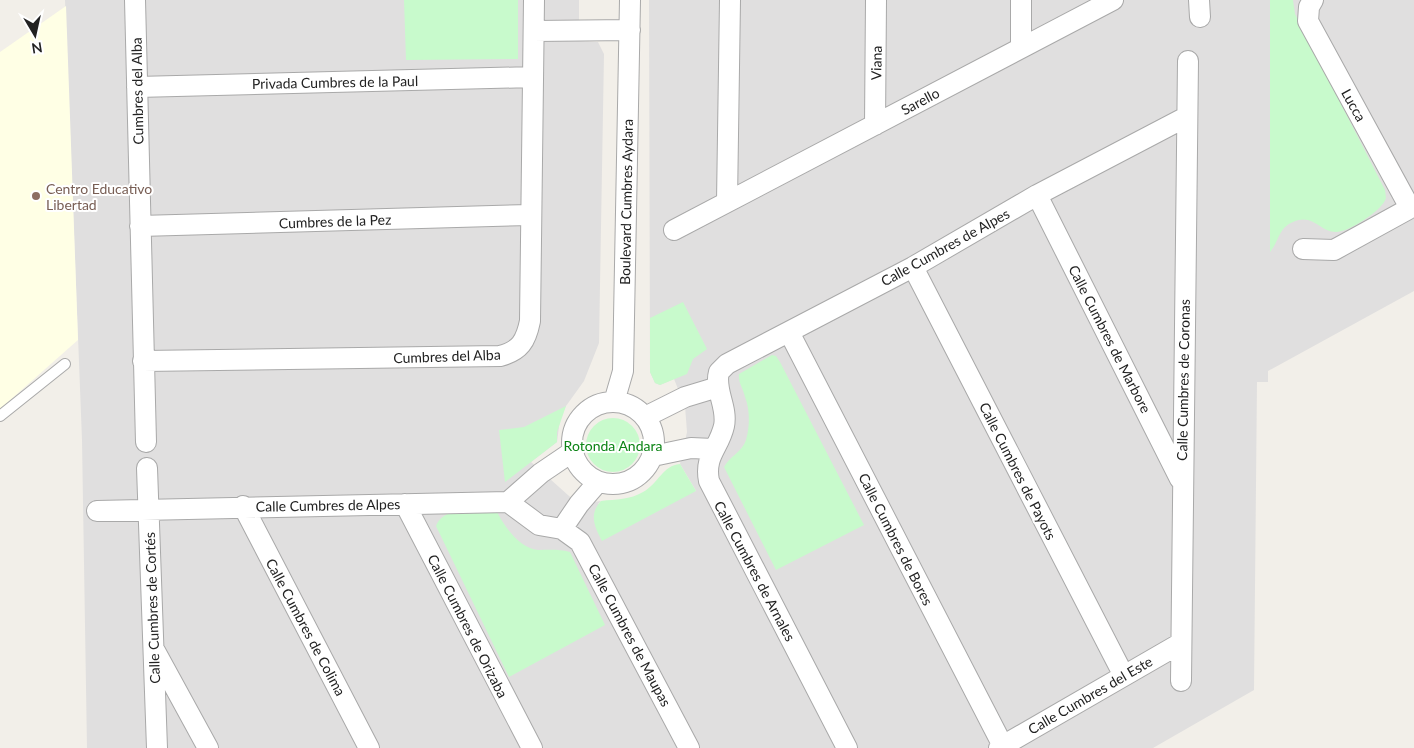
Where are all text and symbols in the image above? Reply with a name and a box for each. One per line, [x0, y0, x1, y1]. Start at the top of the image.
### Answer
north arrow [10, 10, 60, 60]
street label: Cumbres del Alba [128, 37, 146, 145]
text: N [30, 39, 44, 58]
street label: Viana [867, 46, 885, 80]
street label: Privada Cumbres de la Paul [252, 72, 418, 92]
street label: Sarello [898, 84, 942, 118]
street label: Lucca [1338, 86, 1370, 124]
street label: Boulevard Cumbres Aydara [616, 119, 636, 285]
place label: Centro Educativo Libertad [46, 180, 152, 213]
marker: Centro Educativo Libertad [30, 190, 42, 202]
street label: Calle Cumbres de Alpes [878, 205, 1012, 289]
street label: Cumbres de la Pez [278, 211, 392, 231]
street label: Calle Cumbres de Marbore [1065, 262, 1155, 416]
street label: Calle Cumbres de Coronas [1173, 299, 1193, 461]
street label: Cumbres del Alba [393, 346, 501, 366]
street label: Calle Cumbres de Payots [976, 399, 1060, 543]
park label: Rotonda Andara [564, 437, 662, 454]
street label: Calle Cumbres de Bores [855, 470, 937, 608]
street label: Calle Cumbres de Alpes [256, 495, 400, 515]
street label: Calle Cumbres de Arnales [711, 498, 799, 644]
street label: Calle Cumbres de Cortés [141, 532, 163, 684]
street label: Calle Cumbres de Orizaba [424, 551, 512, 701]
street label: Calle Cumbres de Colima [263, 555, 349, 699]
street label: Calle Cumbres de Maupas [585, 561, 675, 709]
street label: Calle Cumbres del Este [1025, 652, 1155, 738]

